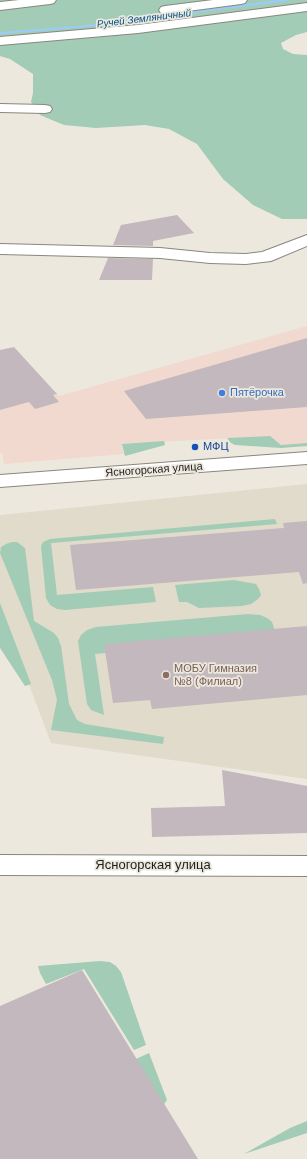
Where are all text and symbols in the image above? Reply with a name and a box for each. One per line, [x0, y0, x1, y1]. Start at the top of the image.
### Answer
water label: Ручей Земляничный [96, 7, 192, 31]
place label: Пятёрочка [230, 386, 284, 400]
marker: Пятёрочка [217, 388, 227, 398]
place label: МФЦ [203, 440, 229, 454]
marker: МФЦ [190, 442, 200, 452]
street label: Ясногорская улица [105, 460, 203, 480]
place label: МОБУ Гимназия №8 (Филиал) [174, 662, 257, 688]
marker: МОБУ Гимназия №8 (Филиал) [161, 670, 171, 680]
street label: Ясногорская улица [95, 857, 211, 873]

